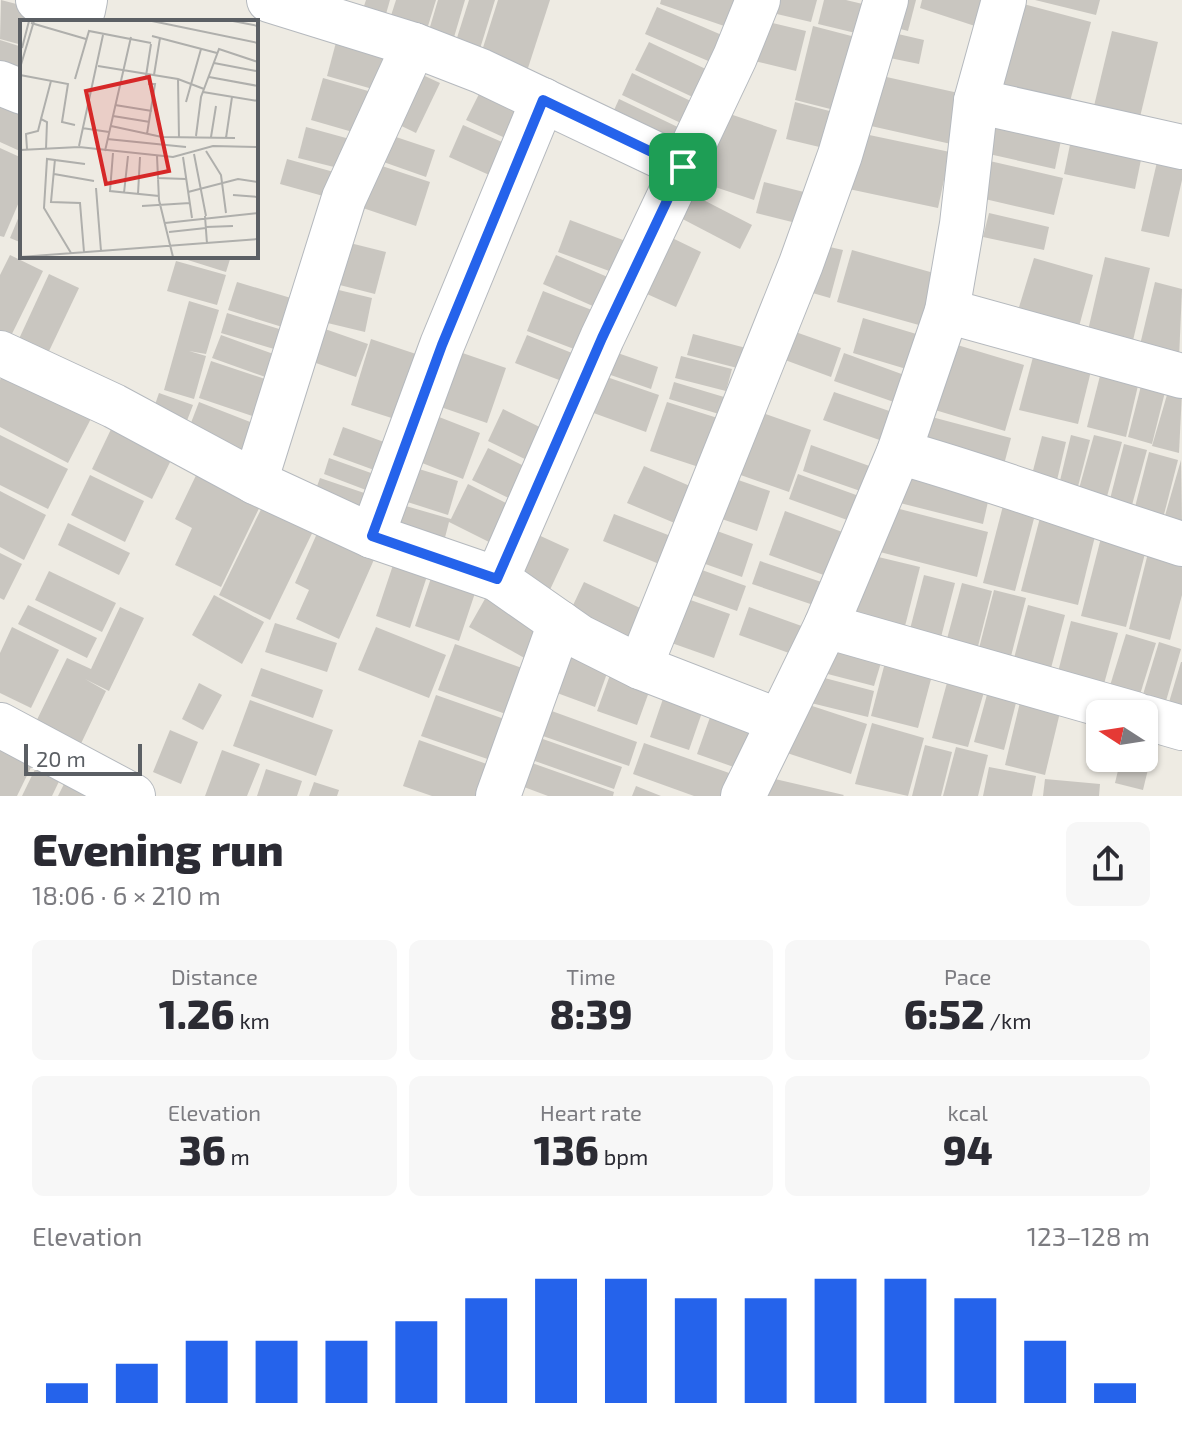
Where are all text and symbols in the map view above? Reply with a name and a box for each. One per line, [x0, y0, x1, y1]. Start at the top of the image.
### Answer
inset map [20, 20, 258, 258]
pin [649, 133, 717, 201]
icon: arrive [661, 145, 705, 189]
north arrow [1086, 700, 1158, 772]
map controls [1086, 700, 1158, 772]
scale bar [24, 740, 142, 776]
text: 20 m [36, 745, 86, 771]
text: Evening run [32, 822, 284, 875]
button: share [1066, 822, 1150, 906]
text: 18:06 · 6 × 210 m [32, 879, 221, 910]
text: Distance [171, 963, 258, 989]
text: Time [566, 963, 616, 989]
text: Pace [944, 963, 991, 989]
text: 1.26 [159, 989, 235, 1037]
text: 8:39 [550, 989, 632, 1037]
text: 6:52 [904, 989, 985, 1037]
text: km [235, 1007, 270, 1033]
text: /km [985, 1007, 1031, 1033]
text: Elevation [168, 1099, 261, 1125]
text: Heart rate [540, 1099, 642, 1125]
text: kcal [948, 1099, 988, 1125]
text: 36 [179, 1125, 226, 1173]
text: 136 [534, 1125, 599, 1173]
text: 94 [943, 1125, 993, 1173]
text: m [226, 1143, 250, 1169]
text: bpm [599, 1143, 648, 1169]
text: Elevation [32, 1220, 142, 1251]
text: 123–128 m [1027, 1220, 1150, 1251]

